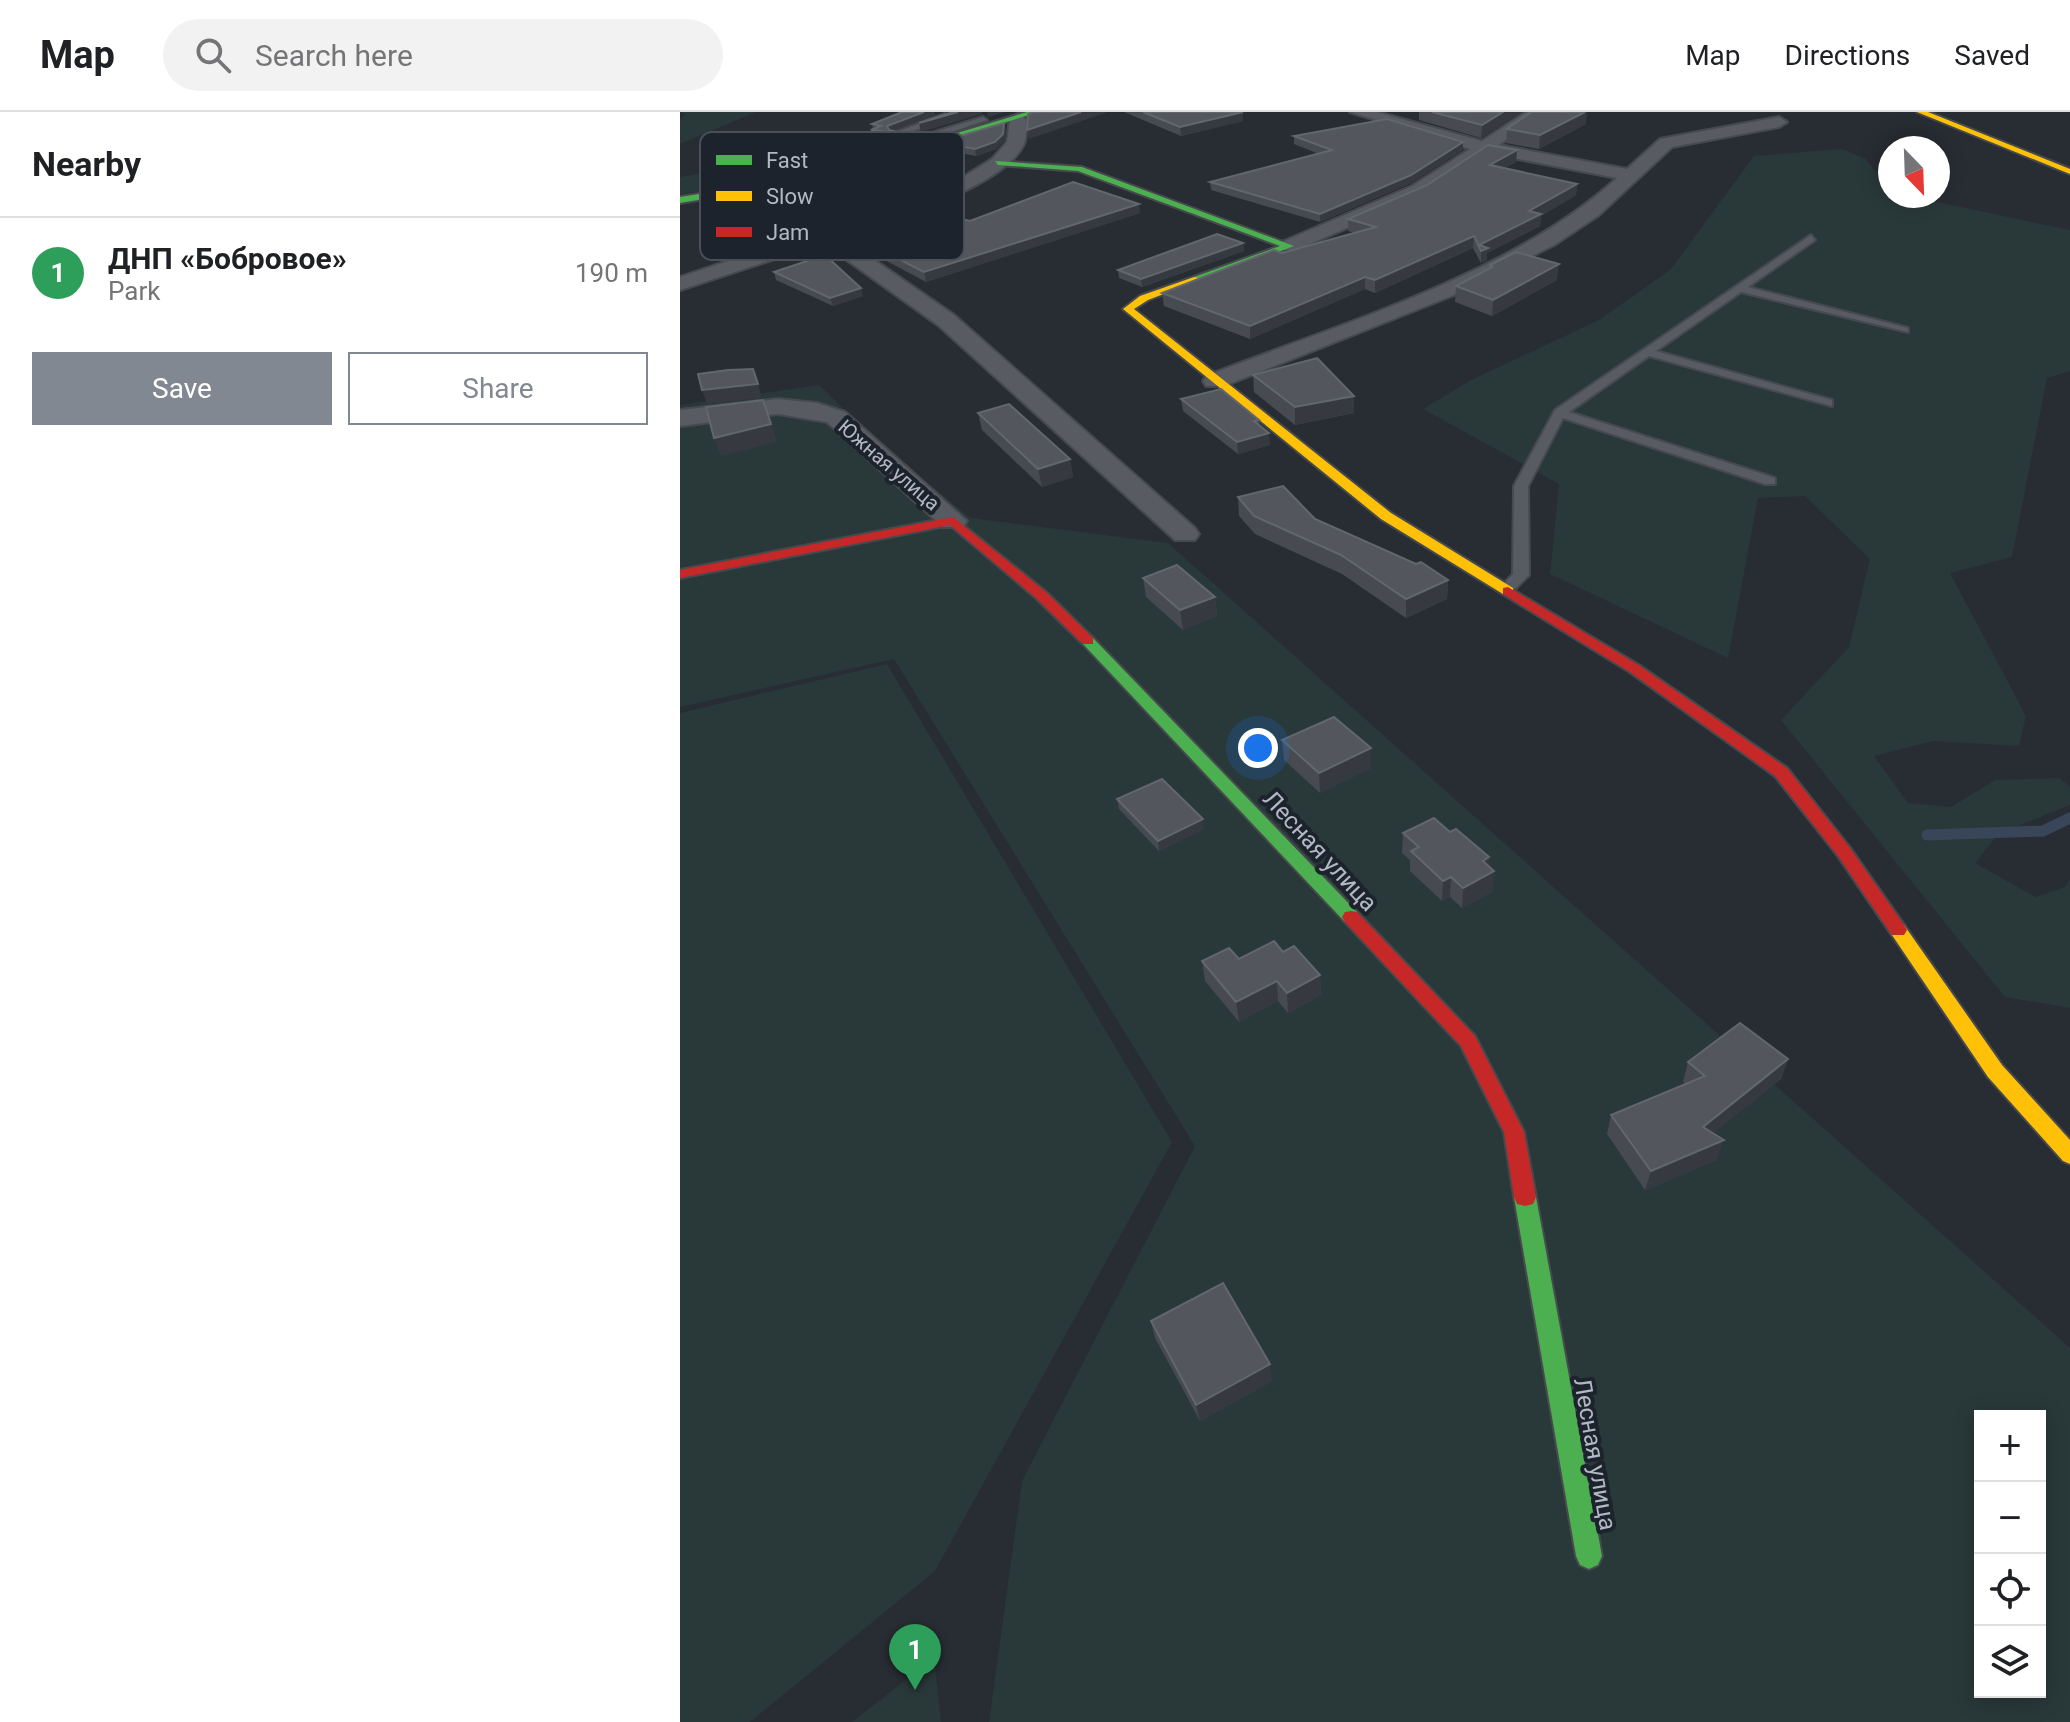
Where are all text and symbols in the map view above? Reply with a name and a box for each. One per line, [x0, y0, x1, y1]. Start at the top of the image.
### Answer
search box [163, 19, 723, 91]
text: Map [40, 33, 115, 77]
icon: search [191, 33, 235, 77]
text: Search here [255, 38, 413, 73]
text: Map [1685, 39, 1741, 72]
text: Directions [1785, 39, 1910, 72]
text: Saved [1954, 39, 2030, 72]
legend [700, 132, 964, 260]
north arrow [1878, 136, 1950, 208]
text: Nearby [32, 144, 141, 184]
text: Fast [766, 148, 808, 173]
text: Slow [766, 184, 814, 209]
text: Jam [766, 220, 809, 245]
text: ДНП «Бобровое» [108, 241, 347, 276]
text: 1 [51, 258, 65, 288]
text: 190 m [575, 258, 648, 288]
text: Park [108, 276, 160, 306]
button: Save [32, 352, 332, 425]
button: Share [348, 352, 648, 425]
street label: Южная улица [833, 414, 945, 516]
your location [1238, 728, 1278, 768]
street label: Лесная улица [1257, 785, 1383, 917]
street label: Лесная улица [1568, 1376, 1622, 1532]
map controls [1974, 1410, 2046, 1698]
button: + [1974, 1410, 2046, 1482]
button: − [1974, 1482, 2046, 1554]
button: locate [1974, 1554, 2046, 1626]
pin: 1 [889, 1624, 941, 1690]
button: layers [1974, 1626, 2046, 1698]

